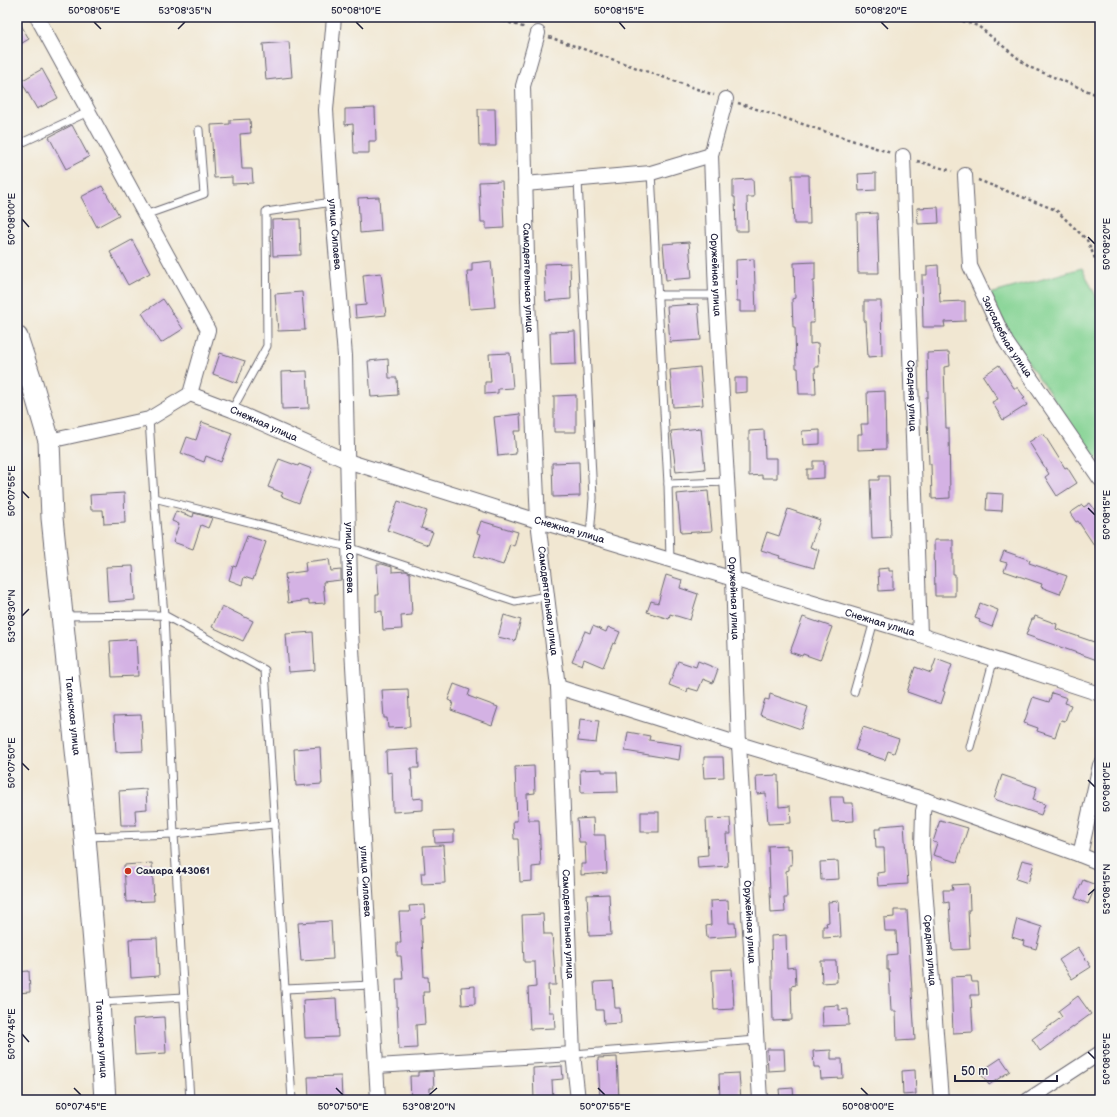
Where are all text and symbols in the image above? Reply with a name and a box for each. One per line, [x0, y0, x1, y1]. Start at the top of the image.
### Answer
text: 50°08'05"E [68, 5, 120, 17]
text: 53°08'35"N [158, 5, 212, 17]
text: 50°08'10"E [331, 5, 382, 17]
text: 50°08'15"E [594, 5, 644, 17]
text: 50°08'20"E [855, 5, 908, 17]
text: 50°08'00"E [6, 192, 18, 245]
street label: улица Силаева [326, 199, 344, 270]
text: 50°08'20"E [1101, 217, 1113, 270]
street label: Самодеятельная улица [520, 223, 535, 333]
street label: Оружейная улица [708, 233, 723, 317]
street label: Заусадебная улица [979, 294, 1035, 380]
street label: Средняя улица [904, 360, 919, 432]
street label: Снежная улица [228, 404, 299, 444]
text: 50°07'55"E [6, 465, 18, 517]
text: 50°08'15"E [1101, 490, 1113, 540]
street label: Снежная улица [533, 514, 606, 546]
street label: улица Силаева [343, 522, 356, 594]
street label: Самодеятельная улица [535, 546, 560, 656]
street label: Оружейная улица [726, 556, 741, 640]
text: 53°08'30"N [6, 589, 18, 643]
street label: Снежная улица [843, 607, 916, 639]
street label: Таганская улица [62, 676, 83, 756]
text: 50°07'50"E [6, 737, 18, 789]
text: 50°08'10"E [1101, 761, 1113, 812]
street label: улица Силаева [357, 846, 373, 917]
text: 53°08'15"N [1101, 863, 1113, 915]
place label: Самара 443061 [136, 865, 210, 877]
marker: Самара 443061 [123, 866, 133, 876]
street label: Самодеятельная улица [559, 869, 576, 979]
street label: Оружейная улица [741, 880, 758, 964]
street label: Средняя улица [921, 914, 938, 986]
street label: Таганская улица [93, 999, 110, 1079]
text: 50°07'45"E [6, 1008, 18, 1060]
text: 50°08'05"E [1101, 1033, 1113, 1085]
scale bar [955, 1057, 1057, 1083]
text: 50 m [961, 1064, 988, 1079]
text: 50°07'45"E [55, 1101, 107, 1113]
text: 50°07'50"E [317, 1101, 369, 1113]
text: 53°08'20"N [402, 1101, 456, 1113]
text: 50°07'55"E [579, 1101, 631, 1113]
text: 50°08'00"E [842, 1101, 895, 1113]

